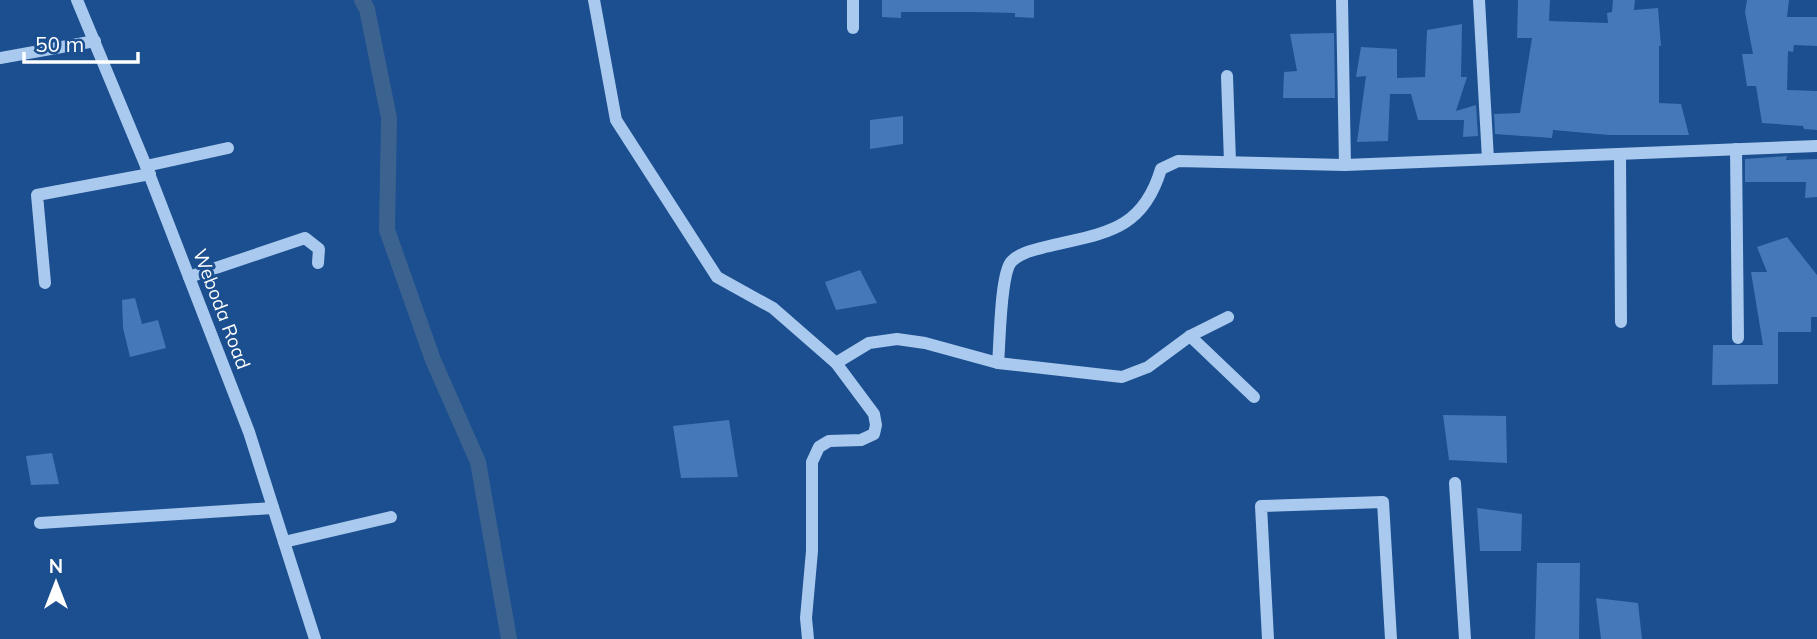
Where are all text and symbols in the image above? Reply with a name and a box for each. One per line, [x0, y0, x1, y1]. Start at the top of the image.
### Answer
scale bar [24, 21, 138, 65]
text: 50 m [35, 31, 84, 57]
street label: Weboda Road [188, 245, 256, 373]
north arrow [21, 548, 91, 618]
text: N [49, 554, 63, 578]

